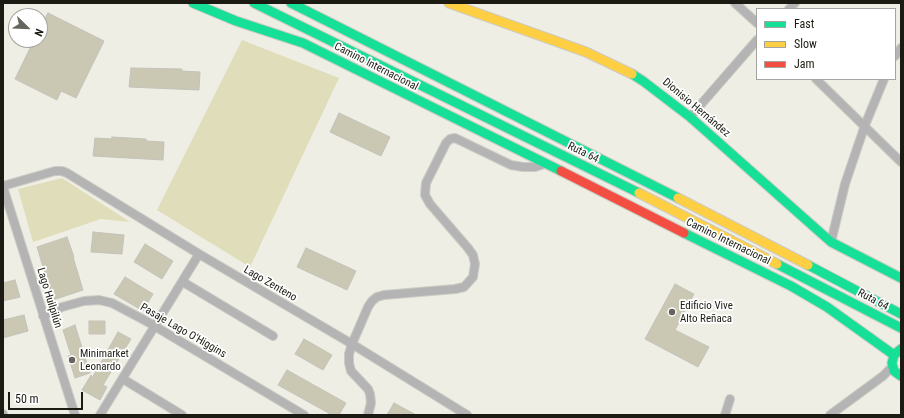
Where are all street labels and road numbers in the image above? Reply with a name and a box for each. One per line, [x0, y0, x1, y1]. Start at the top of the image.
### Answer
street label: Camino Internacional [332, 40, 420, 94]
street label: Dionisio Hernández [659, 76, 733, 140]
street label: Ruta 64 [565, 140, 601, 166]
street label: Camino Internacional [684, 216, 772, 268]
street label: Lago Zenteno [241, 263, 299, 305]
street label: Lago Huilpilún [34, 266, 64, 330]
street label: Ruta 64 [855, 286, 891, 314]
street label: Pasaje Lago O'Higgins [138, 301, 228, 361]

